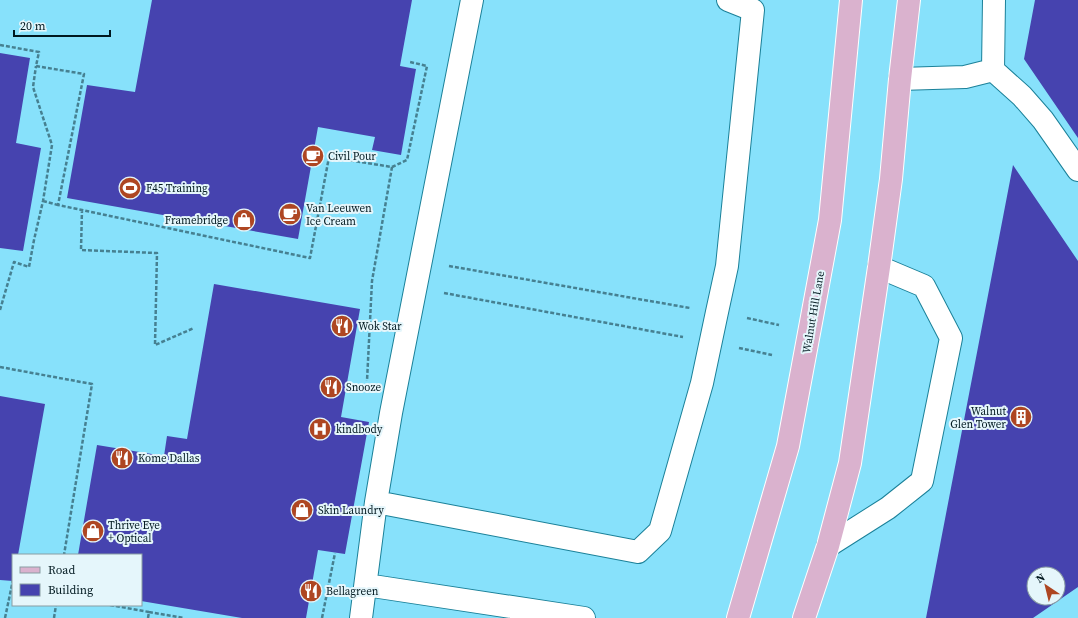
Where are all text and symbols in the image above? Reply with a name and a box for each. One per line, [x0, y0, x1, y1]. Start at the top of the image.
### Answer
scale bar [14, 12, 110, 38]
text: 20 m [20, 18, 46, 34]
cafe icon: Civil Pour [300, 143, 326, 169]
place label: Civil Pour [328, 149, 376, 164]
sports icon: F45 Training [117, 175, 143, 201]
place label: F45 Training [146, 181, 208, 196]
cafe icon: Van Leeuwen Ice Cream [277, 201, 303, 227]
place label: Van Leeuwen Ice Cream [306, 201, 372, 229]
shop icon: Framebridge [231, 207, 257, 233]
place label: Framebridge [165, 213, 228, 228]
street label: Walnut Hill Lane [799, 269, 828, 354]
restaurant icon: Wok Star [329, 313, 355, 339]
place label: Wok Star [358, 319, 402, 334]
restaurant icon: Snooze [318, 374, 344, 400]
place label: Snooze [346, 380, 381, 395]
place label: Walnut Glen Tower [950, 404, 1006, 432]
building icon: Walnut Glen Tower [1008, 404, 1034, 430]
hospital icon: kindbody [307, 416, 333, 442]
place label: kindbody [336, 422, 383, 437]
restaurant icon: Kome Dallas [109, 445, 135, 471]
place label: Kome Dallas [138, 451, 200, 466]
shop icon: Skin Laundry [289, 497, 315, 523]
place label: Skin Laundry [318, 503, 384, 518]
shop icon: Thrive Eye + Optical [80, 518, 106, 544]
place label: Thrive Eye + Optical [108, 518, 160, 546]
legend [12, 554, 142, 606]
text: Road [48, 562, 75, 578]
north arrow [1026, 566, 1066, 606]
text: N [1033, 570, 1048, 587]
restaurant icon: Bellagreen [298, 578, 324, 604]
text: Building [48, 582, 93, 598]
place label: Bellagreen [326, 584, 379, 599]

